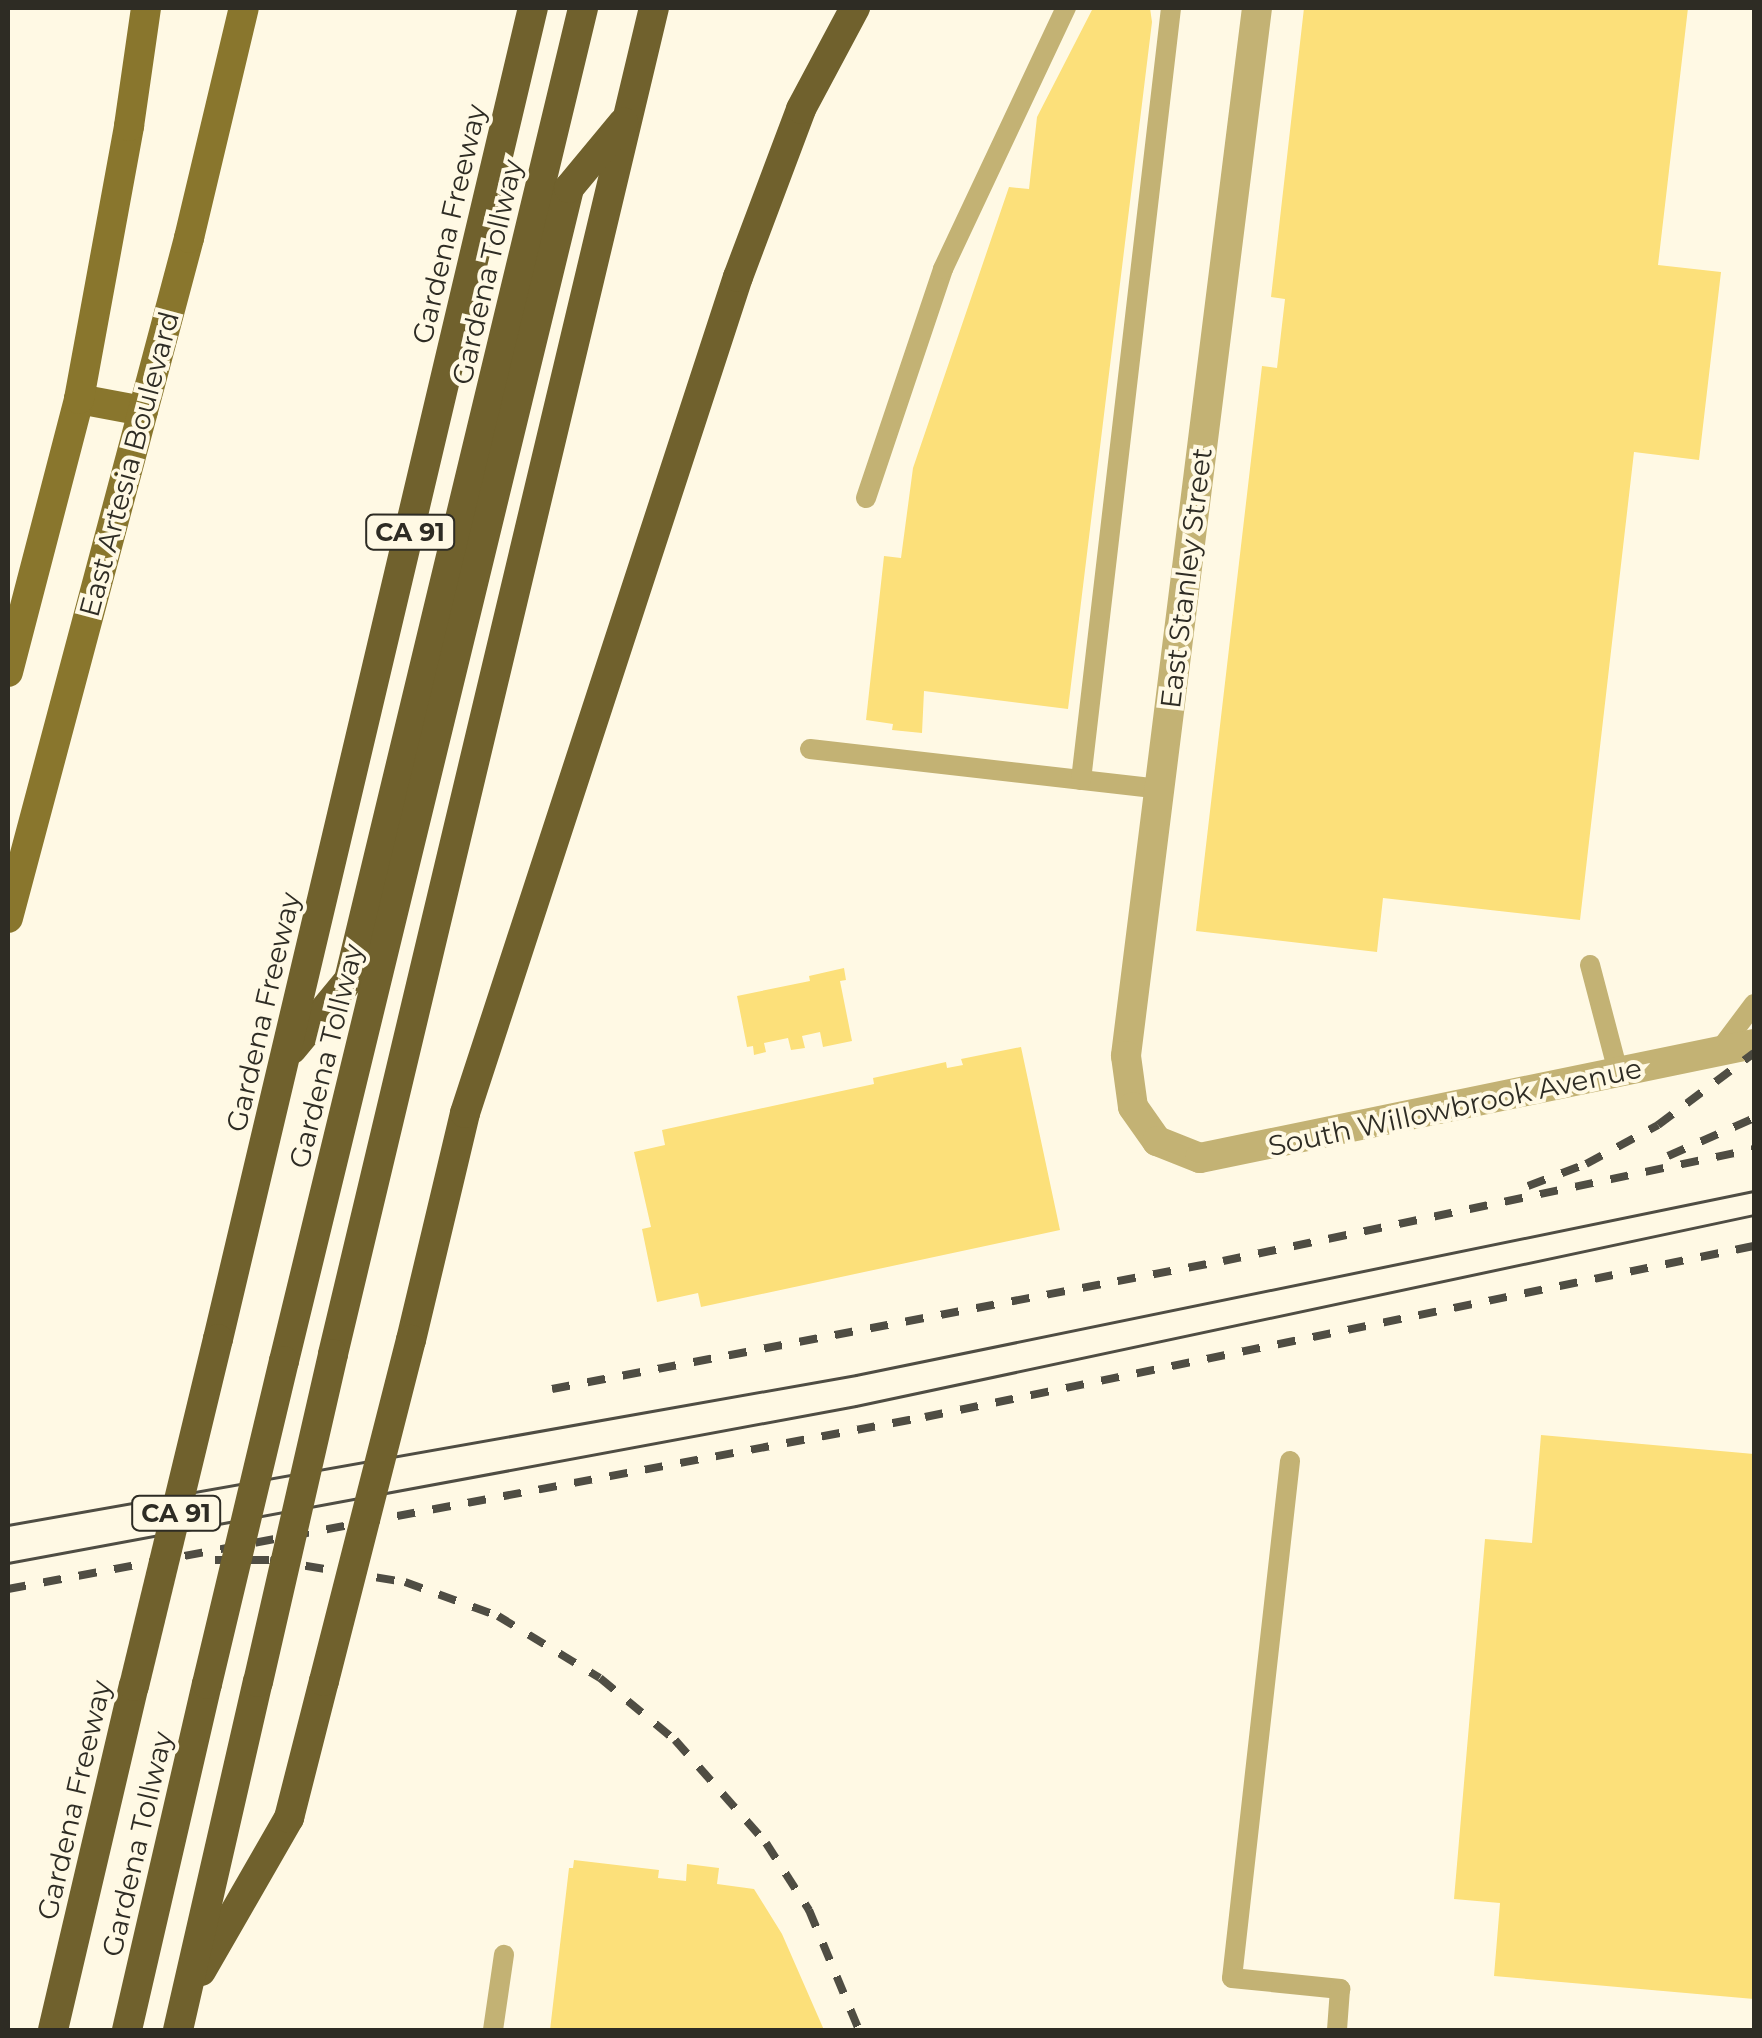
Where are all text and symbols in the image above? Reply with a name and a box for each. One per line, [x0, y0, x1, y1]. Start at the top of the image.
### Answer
street label: Gardena Freeway [405, 101, 493, 347]
street label: Gardena Tollway [445, 156, 529, 388]
street label: East Artesia Boulevard [72, 308, 186, 620]
street label: East Stanley Street [1153, 446, 1219, 710]
road number: CA 91 [365, 512, 455, 552]
street label: Gardena Freeway [219, 889, 307, 1135]
street label: Gardena Tollway [282, 940, 370, 1172]
street label: South Willowbrook Avenue [1265, 1051, 1645, 1163]
road number: CA 91 [131, 1493, 221, 1533]
street label: Gardena Freeway [30, 1677, 118, 1923]
street label: Gardena Tollway [95, 1728, 179, 1960]

